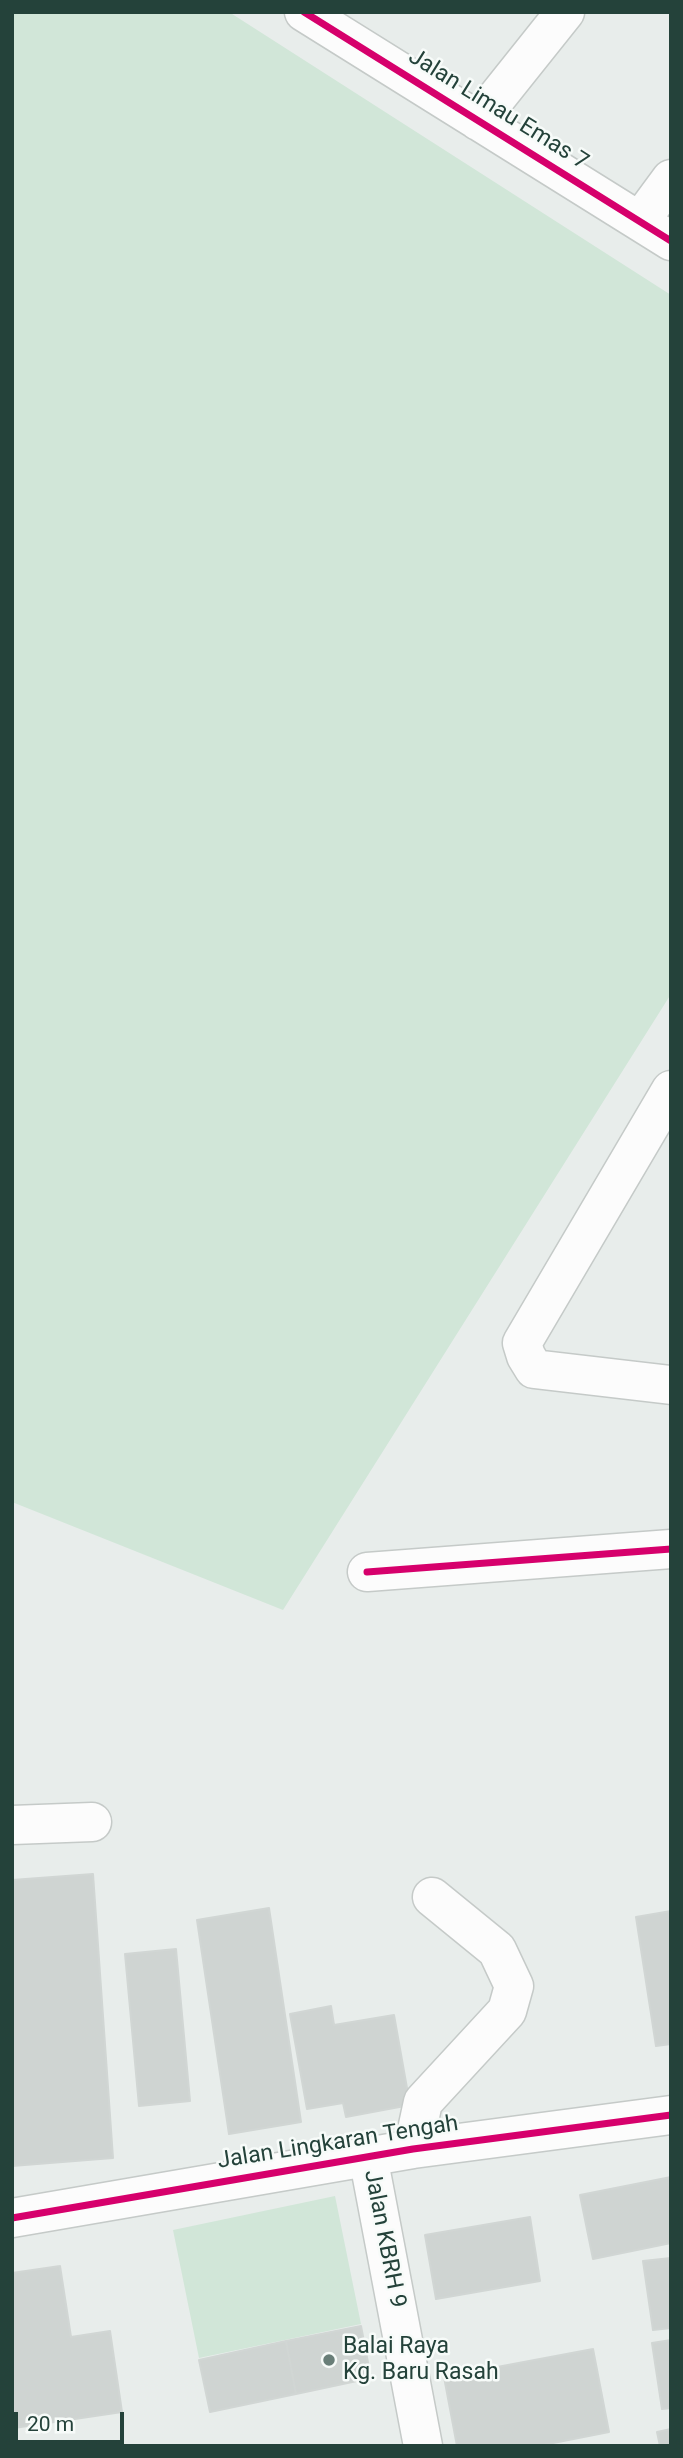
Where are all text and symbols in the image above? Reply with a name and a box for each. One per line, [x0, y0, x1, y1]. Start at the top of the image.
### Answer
street label: Jalan Limau Emas 7 [403, 43, 593, 177]
street label: Jalan Lingkaran Tengah [216, 2110, 460, 2176]
street label: Jalan KBRH 9 [357, 2168, 411, 2310]
place label: Balai Raya Kg. Baru Rasah [343, 2333, 499, 2387]
marker: Balai Raya Kg. Baru Rasah [321, 2352, 337, 2368]
scale bar [18, 2398, 128, 2442]
text: 20 m [27, 2412, 74, 2436]

